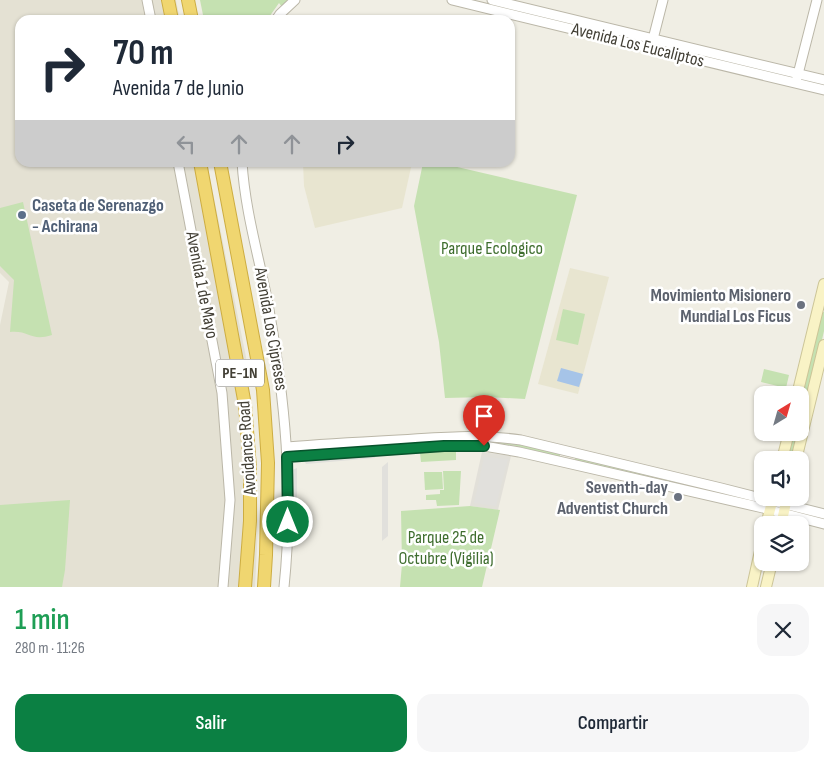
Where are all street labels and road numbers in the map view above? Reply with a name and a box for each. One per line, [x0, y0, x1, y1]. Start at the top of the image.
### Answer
street label: Avenida Los Eucaliptos [569, 18, 706, 72]
street label: Avenida 1 de Mayo [181, 229, 223, 340]
street label: Avenida Los Cipreses [250, 265, 292, 392]
road number: PE-1N [216, 359, 264, 386]
street label: Avoidance Road [233, 400, 261, 497]

